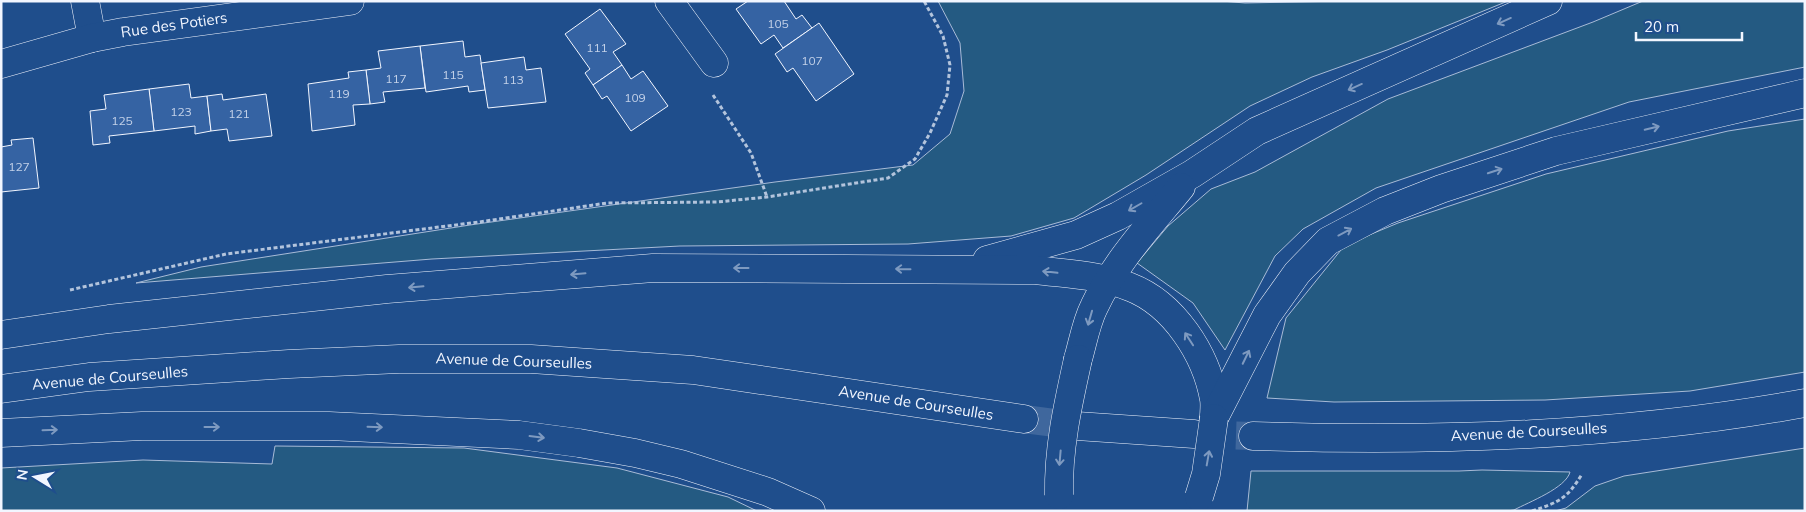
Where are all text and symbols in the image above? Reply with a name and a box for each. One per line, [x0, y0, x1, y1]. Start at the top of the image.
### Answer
street label: Rue des Potiers [119, 8, 228, 41]
scale bar [1636, 10, 1742, 42]
house number: 105 [767, 16, 789, 31]
one-way arrow [1497, 17, 1512, 26]
text: 20 m [1644, 17, 1679, 36]
house number: 111 [586, 40, 608, 55]
house number: 107 [801, 53, 823, 68]
house number: 115 [442, 67, 464, 82]
house number: 117 [385, 71, 407, 86]
house number: 113 [502, 72, 524, 87]
one-way arrow [1348, 83, 1363, 92]
house number: 119 [328, 86, 350, 101]
house number: 109 [624, 90, 646, 105]
house number: 123 [170, 104, 192, 119]
house number: 121 [228, 106, 250, 121]
house number: 125 [111, 113, 133, 128]
one-way arrow [1643, 123, 1659, 132]
house number: 127 [8, 159, 30, 174]
one-way arrow [1487, 166, 1502, 175]
one-way arrow [1128, 202, 1142, 212]
one-way arrow [1337, 227, 1352, 237]
one-way arrow [733, 263, 749, 273]
one-way arrow [895, 264, 912, 274]
one-way arrow [1042, 267, 1058, 277]
one-way arrow [571, 269, 587, 278]
one-way arrow [409, 282, 425, 291]
one-way arrow [1085, 310, 1094, 326]
one-way arrow [1184, 332, 1194, 346]
street label: Avenue de Courseulles [435, 348, 593, 373]
one-way arrow [1241, 350, 1251, 365]
street label: Avenue de Courseulles [31, 361, 189, 394]
street label: Avenue de Courseulles [837, 381, 995, 424]
street label: Avenue de Courseulles [1450, 418, 1608, 445]
one-way arrow [204, 422, 220, 431]
one-way arrow [366, 422, 382, 432]
one-way arrow [42, 425, 58, 434]
one-way arrow [529, 433, 545, 443]
one-way arrow [1055, 450, 1065, 466]
one-way arrow [1204, 450, 1214, 466]
north arrow [10, 452, 60, 502]
text: N [12, 468, 32, 482]

